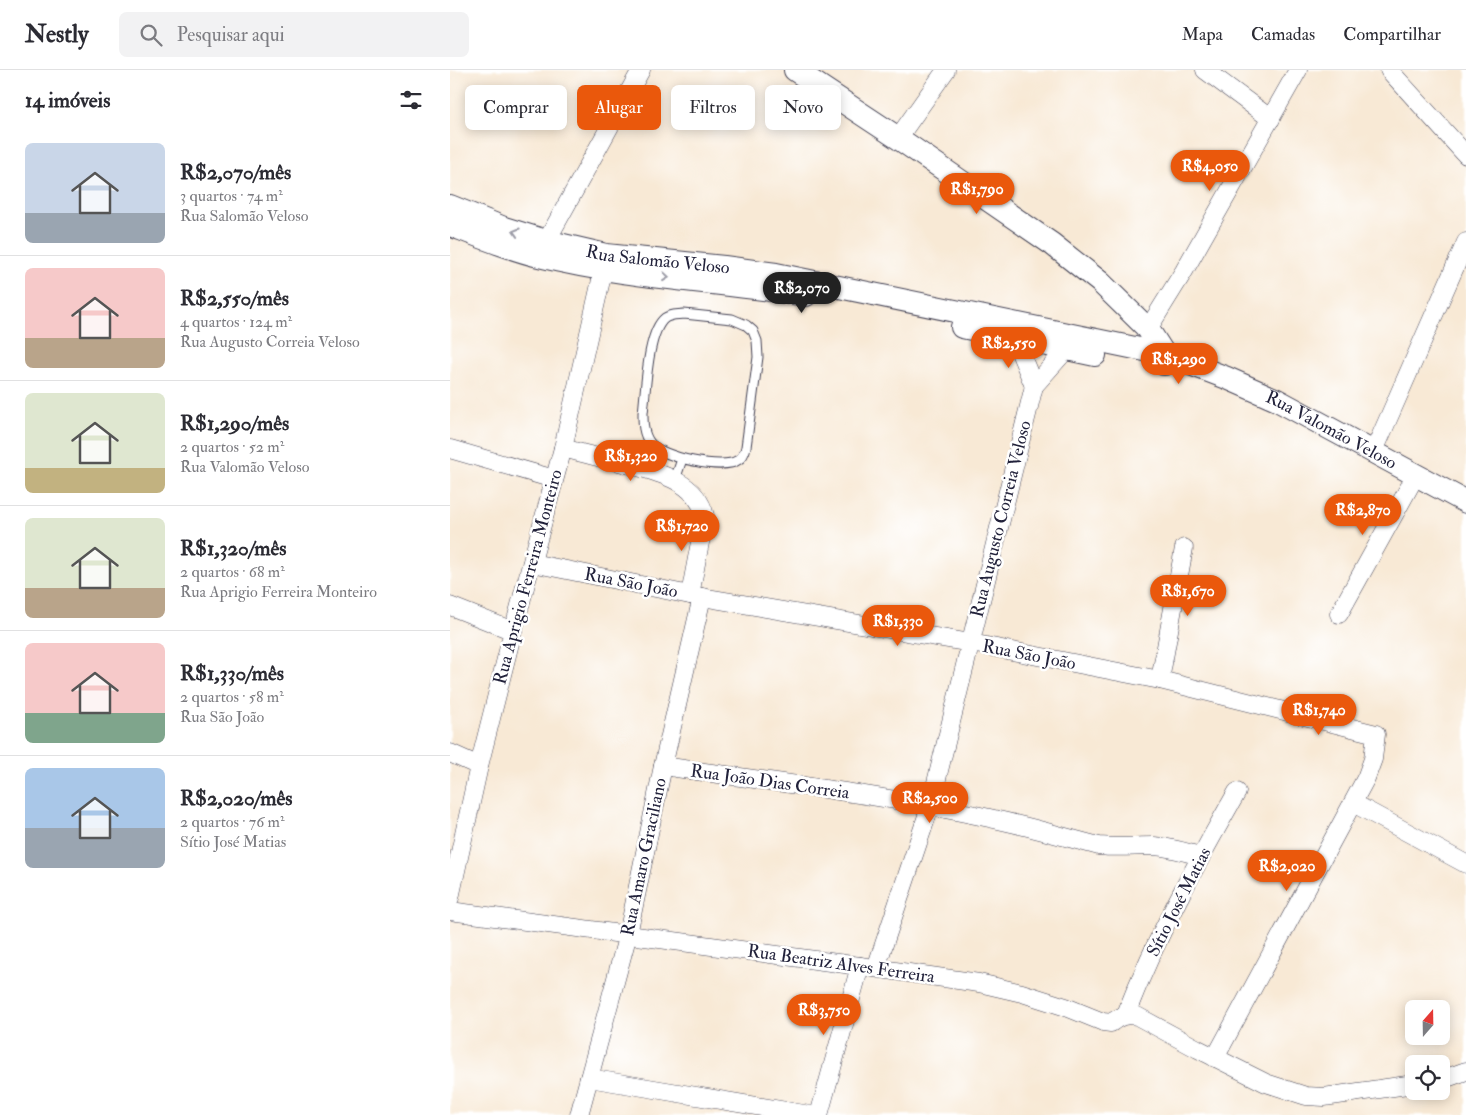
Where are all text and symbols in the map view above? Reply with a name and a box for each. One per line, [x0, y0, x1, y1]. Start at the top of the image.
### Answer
search box [119, 12, 469, 57]
text: Nestly [25, 19, 89, 50]
icon: search [137, 21, 165, 49]
text: Pesquisar aqui [177, 23, 285, 47]
text: Mapa [1182, 23, 1223, 46]
text: Camadas [1251, 23, 1315, 46]
text: Compartilhar [1343, 23, 1441, 46]
chip: Comprar [465, 85, 567, 130]
chip: Alugar [577, 85, 661, 130]
chip: Filtros [671, 85, 755, 130]
chip: Novo [765, 85, 841, 130]
icon: filters [397, 86, 425, 114]
text: 14 imóveis [25, 87, 110, 114]
pin: R$4,050 [1164, 150, 1256, 192]
text: R$4,050 [1182, 156, 1238, 176]
text: R$2,070/mês [180, 159, 291, 186]
icon: home [65, 163, 125, 223]
pin: R$1,790 [931, 172, 1023, 215]
text: R$1,790 [950, 179, 1004, 199]
text: 3 quartos · 74 m² [180, 186, 283, 206]
text: Rua Salomão Veloso [180, 206, 308, 226]
one-way arrow [512, 227, 520, 237]
street label: Rua Salomão Veloso [584, 239, 732, 279]
one-way arrow [663, 271, 671, 282]
pin: R$2,070 [756, 272, 848, 314]
text: R$2,070 [774, 278, 830, 298]
text: R$2,550/mês [180, 285, 289, 312]
icon: home [65, 288, 125, 348]
text: 4 quartos · 124 m² [180, 312, 292, 332]
pin: R$2,550 [963, 326, 1055, 369]
text: Rua Augusto Correia Veloso [180, 332, 360, 352]
text: R$2,550 [982, 333, 1036, 353]
pin: R$1,290 [1133, 342, 1225, 385]
text: R$1,290 [1152, 349, 1206, 369]
street label: Rua Valomão Veloso [1262, 385, 1401, 474]
text: R$1,290/mês [180, 410, 289, 437]
icon: home [65, 413, 125, 473]
street label: Rua Augusto Correia Veloso [965, 418, 1037, 620]
text: 2 quartos · 52 m² [180, 437, 284, 457]
pin: R$1,320 [585, 440, 677, 482]
text: R$1,320 [605, 446, 657, 466]
text: Rua Valomão Veloso [180, 457, 309, 477]
street label: Rua Aprigio Ferreira Monteiro [488, 467, 568, 687]
pin: R$2,870 [1317, 494, 1409, 536]
text: R$2,870 [1335, 500, 1391, 520]
pin: R$1,720 [636, 510, 728, 552]
text: R$1,720 [655, 516, 709, 536]
text: R$1,320/mês [180, 535, 287, 562]
icon: home [65, 538, 125, 598]
text: 2 quartos · 68 m² [180, 562, 285, 582]
street label: Rua São João [582, 563, 680, 603]
pin: R$1,670 [1142, 574, 1234, 617]
text: R$1,670 [1161, 581, 1215, 601]
text: Rua Aprigio Ferreira Monteiro [180, 582, 377, 602]
pin: R$1,330 [852, 604, 944, 647]
text: R$1,330 [873, 611, 923, 631]
street label: Rua São João [980, 635, 1078, 675]
text: R$1,330/mês [180, 660, 284, 687]
icon: home [65, 663, 125, 723]
text: 2 quartos · 58 m² [180, 687, 284, 707]
pin: R$1,740 [1273, 694, 1365, 736]
text: R$1,740 [1292, 700, 1346, 720]
text: Rua São João [180, 707, 264, 727]
street label: Rua João Dias Correia [689, 759, 852, 805]
street label: Rua Amaro Graciliano [616, 776, 672, 938]
pin: R$2,500 [884, 782, 976, 824]
text: R$2,020/mês [180, 785, 292, 812]
icon: home [65, 788, 125, 848]
text: R$2,500 [902, 788, 958, 808]
text: 2 quartos · 76 m² [180, 812, 285, 832]
text: Sítio José Matias [180, 832, 286, 852]
street label: Sítio José Matias [1142, 843, 1216, 961]
pin: R$2,020 [1241, 850, 1333, 892]
text: R$2,020 [1259, 856, 1315, 876]
street label: Rua Beatriz Alves Ferreira [746, 939, 937, 989]
pin: R$3,750 [778, 994, 870, 1036]
text: R$3,750 [798, 1000, 850, 1020]
north arrow [1405, 1000, 1450, 1045]
map controls [1405, 1000, 1450, 1100]
button: locate [1405, 1055, 1450, 1100]

